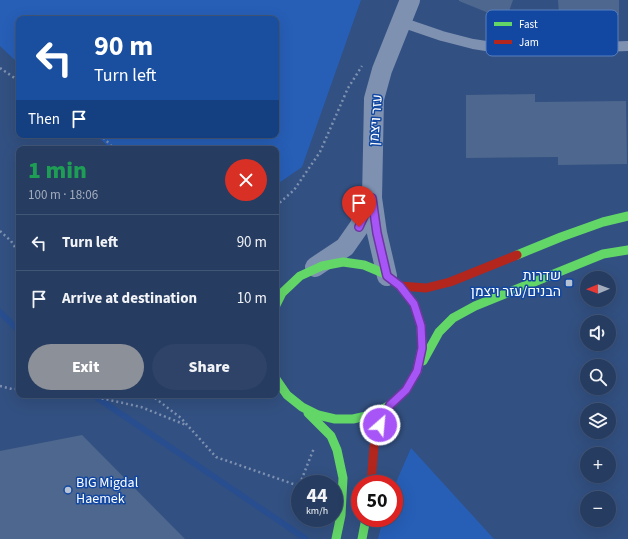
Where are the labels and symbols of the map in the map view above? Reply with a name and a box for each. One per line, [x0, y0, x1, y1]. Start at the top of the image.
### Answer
legend [486, 10, 618, 56]
text: Fast [519, 17, 538, 32]
text: Jam [519, 35, 539, 50]
street label: עזר ויצמן [364, 94, 388, 147]
pin [342, 186, 376, 227]
place label: שדרות הבנים/עזר ויצמן [471, 266, 561, 302]
north arrow [580, 271, 616, 307]
marker: שדרות הבנים/עזר ויצמן [564, 278, 574, 288]
position arrow [359, 404, 401, 446]
place label: BIG Migdal Haemek [76, 473, 139, 509]
speed limit sign: 50 [351, 475, 403, 527]
marker: BIG Migdal Haemek [63, 485, 73, 495]

